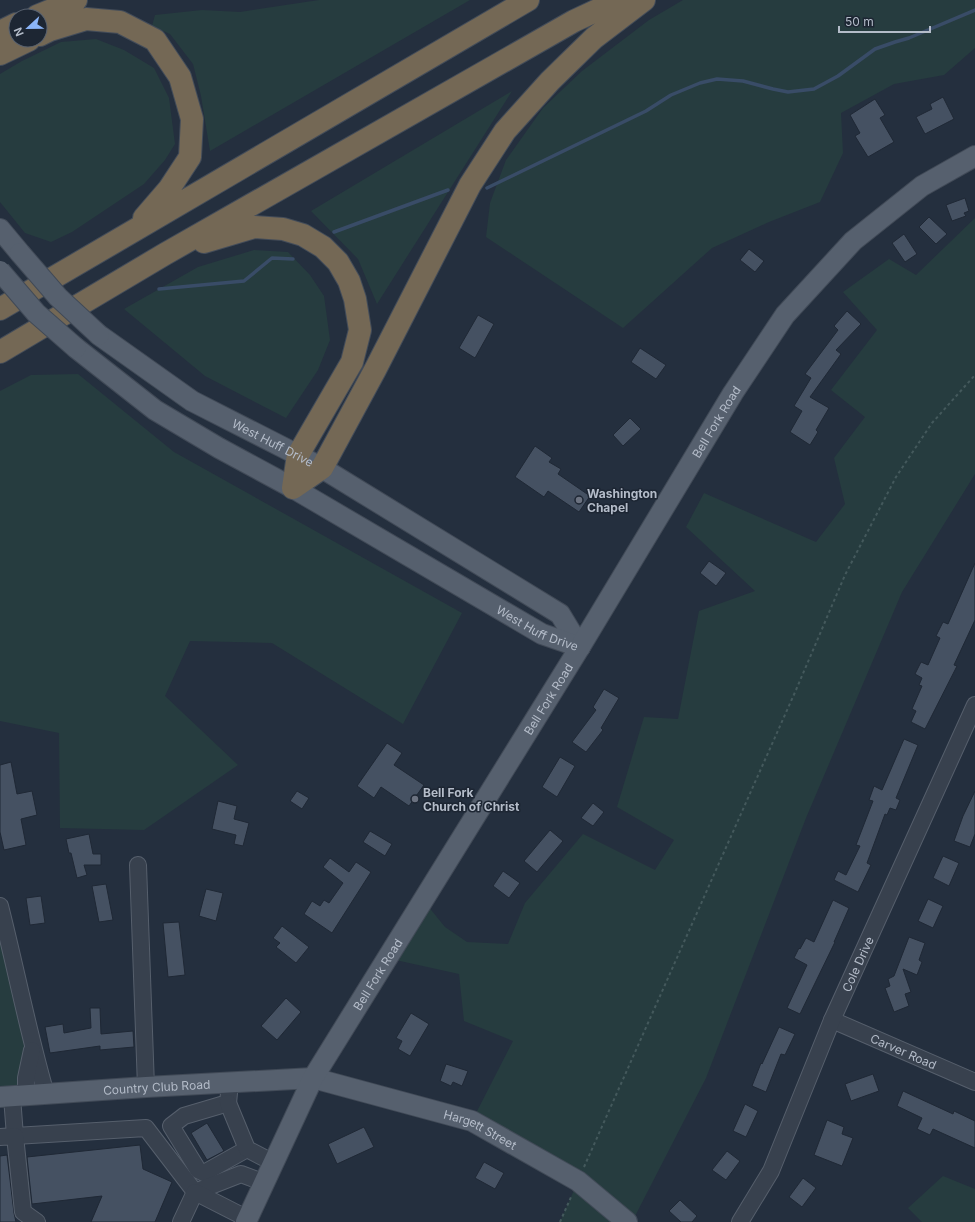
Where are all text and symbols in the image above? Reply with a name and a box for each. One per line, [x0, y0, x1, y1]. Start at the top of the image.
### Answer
north arrow [8, 8, 48, 48]
scale bar [839, 8, 930, 34]
text: 50 m [845, 14, 874, 29]
text: N [11, 25, 27, 38]
street label: Bell Fork Road [688, 383, 743, 460]
street label: West Huff Drive [230, 415, 316, 470]
place label: Washington Chapel [587, 486, 657, 515]
marker: Washington Chapel [574, 495, 584, 505]
street label: West Huff Drive [494, 602, 581, 653]
street label: Bell Fork Road [520, 660, 576, 737]
place label: Bell Fork Church of Christ [423, 785, 520, 814]
marker: Bell Fork Church of Christ [410, 794, 420, 804]
street label: Cole Drive [838, 934, 876, 994]
street label: Bell Fork Road [350, 936, 405, 1013]
street label: Carver Road [868, 1030, 939, 1072]
street label: Country Club Road [103, 1076, 211, 1097]
street label: Hargett Street [442, 1106, 520, 1152]

